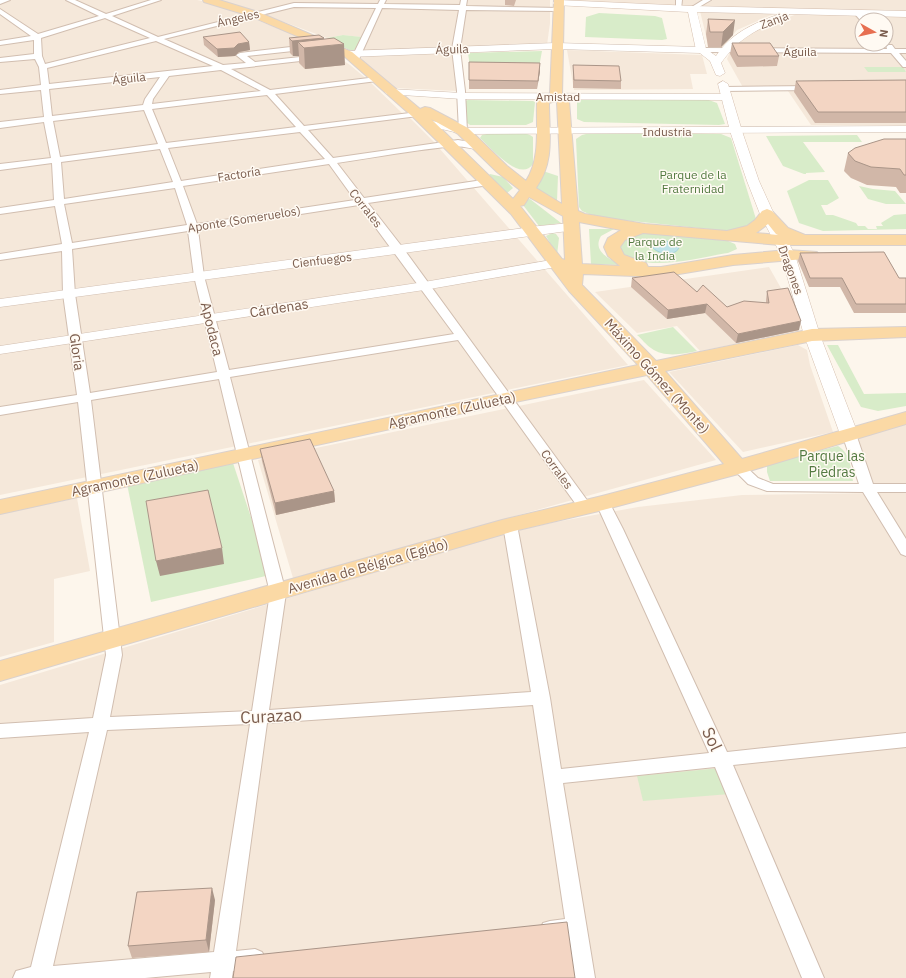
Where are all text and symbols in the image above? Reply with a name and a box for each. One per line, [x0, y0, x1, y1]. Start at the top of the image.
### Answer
street label: Ángeles [215, 6, 261, 30]
street label: Zanja [758, 8, 791, 32]
north arrow [854, 12, 894, 52]
text: N [876, 28, 891, 38]
street label: Águila [435, 41, 470, 57]
street label: Águila [783, 44, 817, 59]
street label: Águila [112, 69, 147, 87]
street label: Amistad [536, 89, 580, 104]
street label: Industria [642, 124, 692, 139]
street label: Factoría [216, 163, 262, 185]
park label: Parque de la Fraternidad [659, 167, 727, 196]
street label: Corrales [346, 186, 386, 230]
street label: Aponte (Someruelos) [186, 203, 302, 235]
park label: Parque de la India [628, 234, 683, 263]
street label: Dragones [775, 243, 807, 297]
street label: Cienfuegos [291, 249, 353, 271]
street label: Cárdenas [248, 294, 310, 322]
street label: Apodaca [197, 300, 228, 358]
street label: Máximo Gómez (Monte) [600, 315, 714, 437]
street label: Gloria [65, 332, 89, 372]
street label: Agramonte (Zulueta) [387, 388, 517, 432]
street label: Corrales [538, 446, 576, 492]
park label: Parque las Piedras [799, 447, 865, 481]
street label: Agramonte (Zulueta) [70, 456, 200, 500]
street label: Avenida de Bélgica (Egido) [286, 534, 450, 598]
street label: Curazao [239, 703, 303, 729]
street label: Sol [697, 723, 727, 755]

